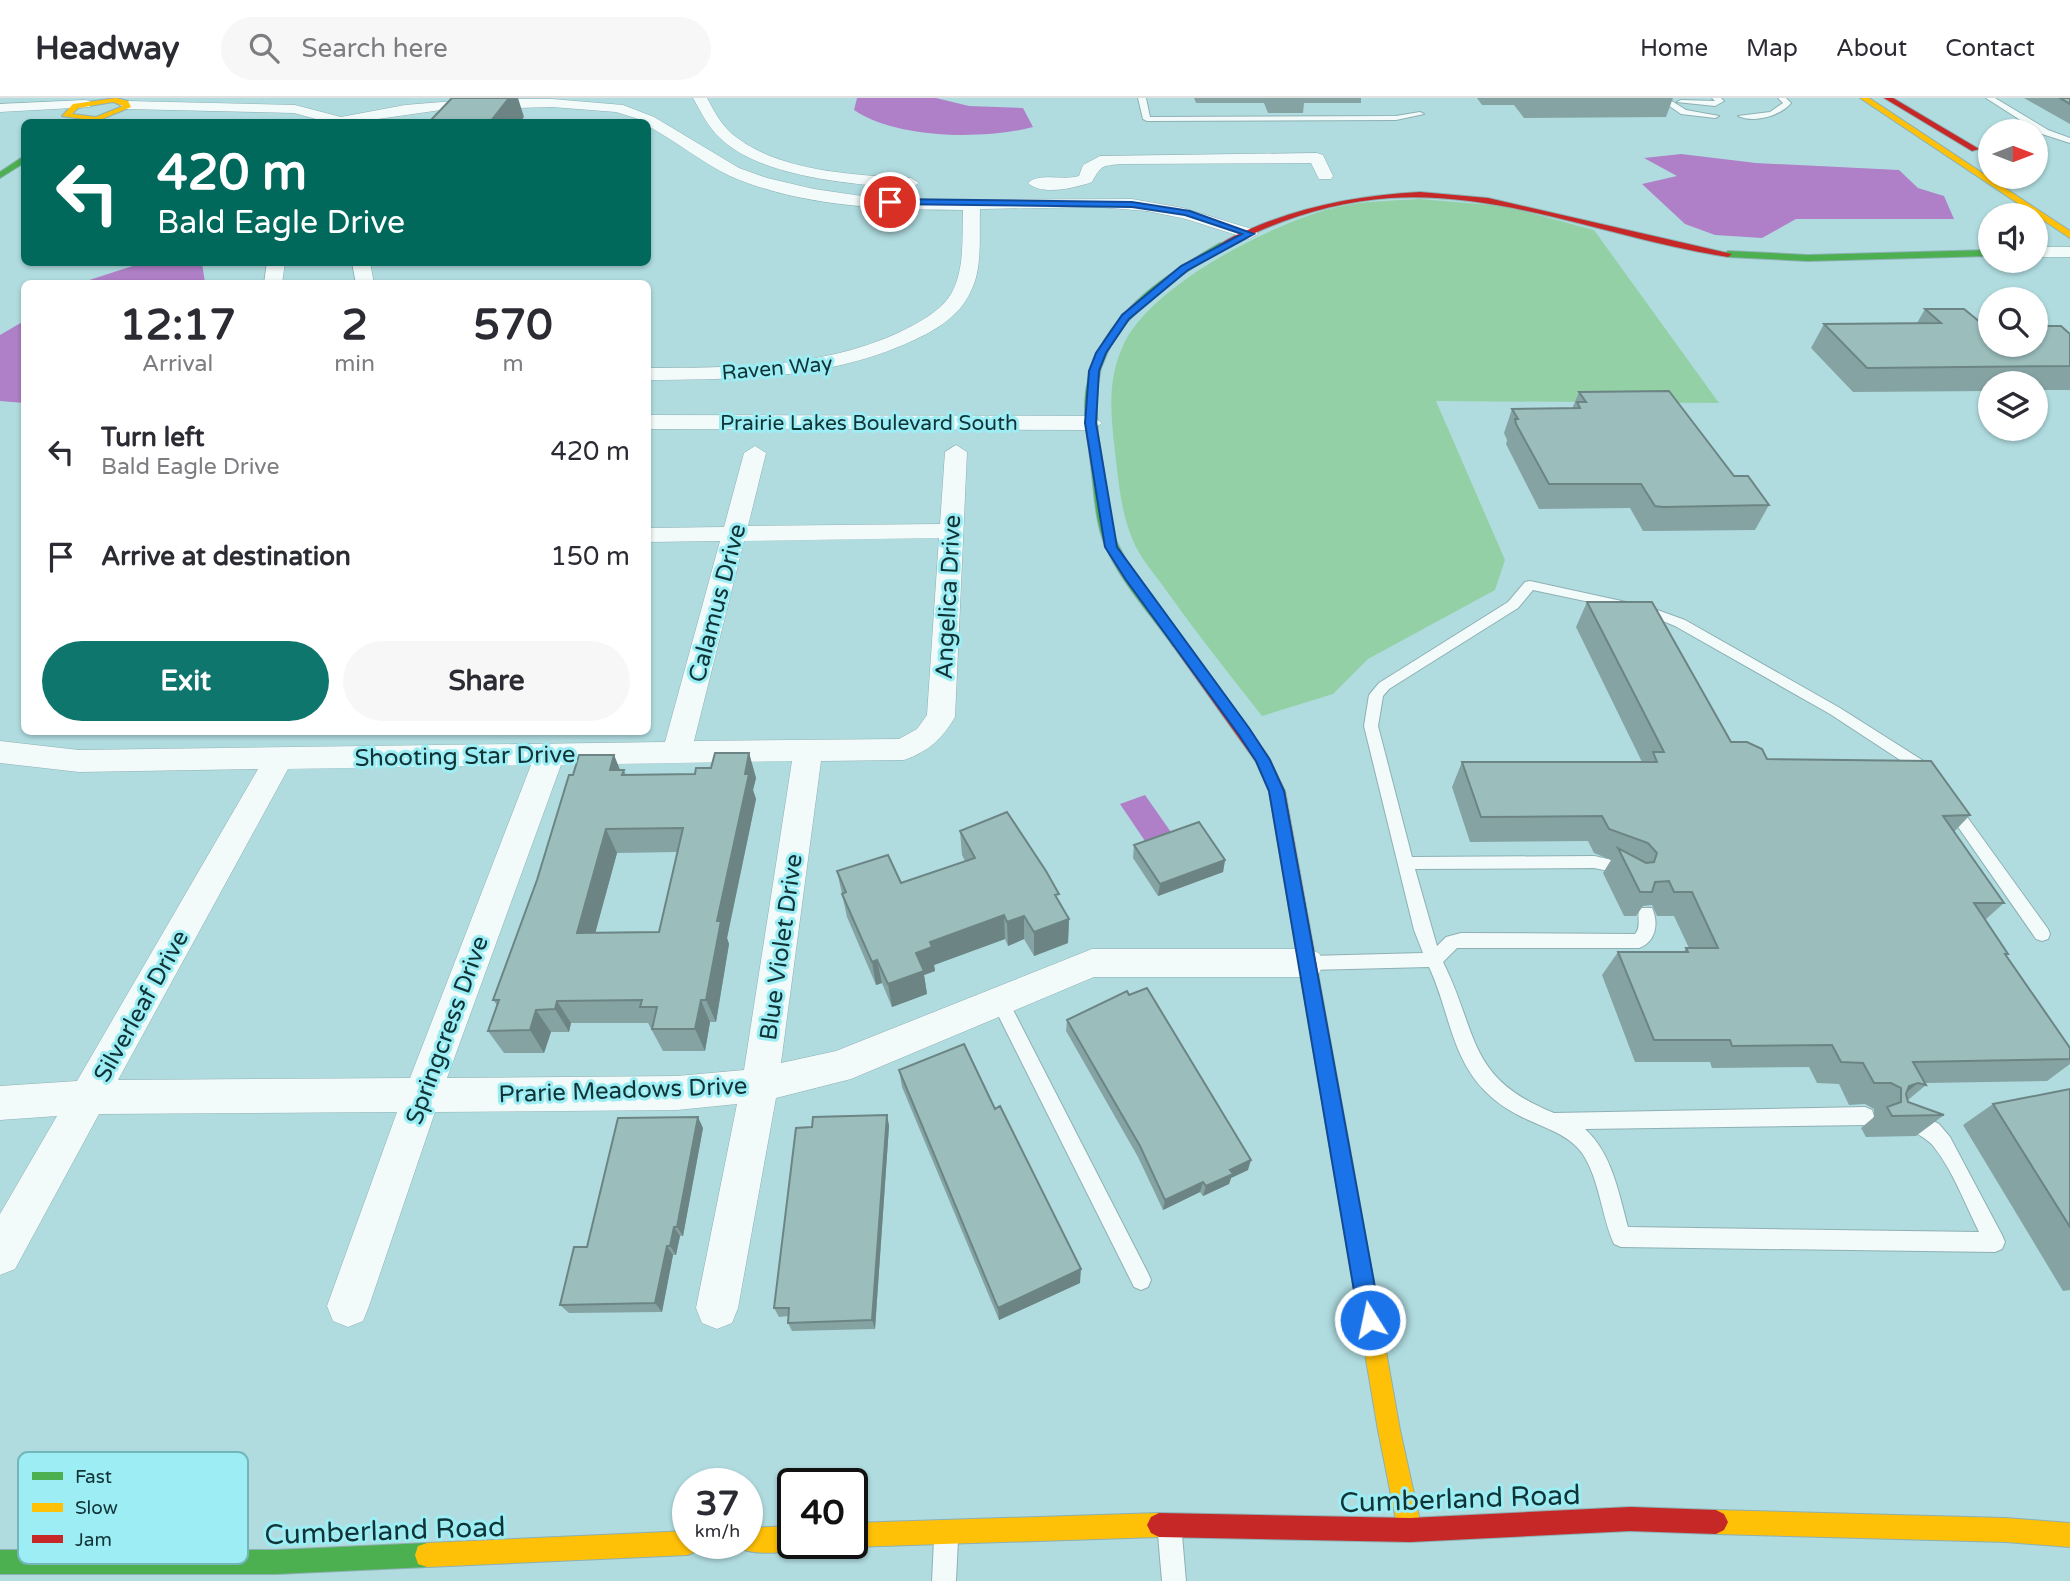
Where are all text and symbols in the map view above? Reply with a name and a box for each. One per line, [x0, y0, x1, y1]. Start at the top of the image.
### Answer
search box [221, 17, 711, 80]
text: Headway [35, 29, 179, 68]
icon: search [245, 29, 283, 67]
text: Search here [301, 33, 448, 64]
text: Home [1640, 34, 1708, 63]
text: Map [1746, 34, 1798, 63]
text: About [1836, 34, 1907, 63]
text: Contact [1945, 34, 2035, 63]
north arrow [1978, 119, 2048, 189]
map controls [1978, 119, 2048, 441]
text: 420 m [157, 144, 307, 203]
icon: left [42, 147, 133, 238]
pin [860, 172, 920, 232]
icon: arrive [871, 183, 909, 221]
button: sound [1978, 203, 2048, 273]
text: Bald Eagle Drive [157, 204, 405, 242]
button: search [1978, 287, 2048, 357]
text: 12:17 [119, 300, 236, 351]
text: 2 [341, 300, 368, 351]
text: 570 [473, 300, 553, 351]
text: Arrival [142, 350, 213, 378]
text: min [334, 350, 375, 378]
text: m [502, 350, 524, 378]
street label: Raven Way [721, 351, 833, 386]
button: layers [1978, 371, 2048, 441]
street label: Prairie Lakes Boulevard South [720, 411, 1018, 436]
text: Turn left [101, 422, 204, 453]
icon: left [42, 433, 80, 471]
text: 420 m [550, 436, 630, 467]
text: Bald Eagle Drive [101, 453, 279, 481]
street label: Angelica Drive [930, 514, 967, 680]
street label: Calamus Drive [682, 521, 753, 686]
icon: arrive [42, 538, 80, 576]
text: Arrive at destination [101, 541, 351, 572]
text: 150 m [550, 541, 630, 572]
button: Exit [42, 641, 329, 721]
button: Share [343, 641, 630, 721]
street label: Shooting Star Drive [354, 740, 576, 773]
street label: Blue Violet Drive [754, 852, 809, 1042]
street label: Silverleaf Drive [88, 925, 195, 1087]
street label: Springcress Drive [400, 932, 495, 1128]
street label: Prarie Meadows Drive [498, 1072, 748, 1109]
position arrow [1333, 1283, 1407, 1357]
legend [18, 1452, 248, 1564]
text: Fast [75, 1466, 112, 1488]
speed limit sign: 40 [777, 1468, 868, 1559]
street label: Cumberland Road [1339, 1478, 1581, 1520]
text: 37 [696, 1483, 739, 1525]
text: Slow [75, 1497, 118, 1519]
street label: Cumberland Road [264, 1510, 506, 1552]
text: km/h [695, 1520, 740, 1542]
text: Jam [75, 1529, 112, 1551]

